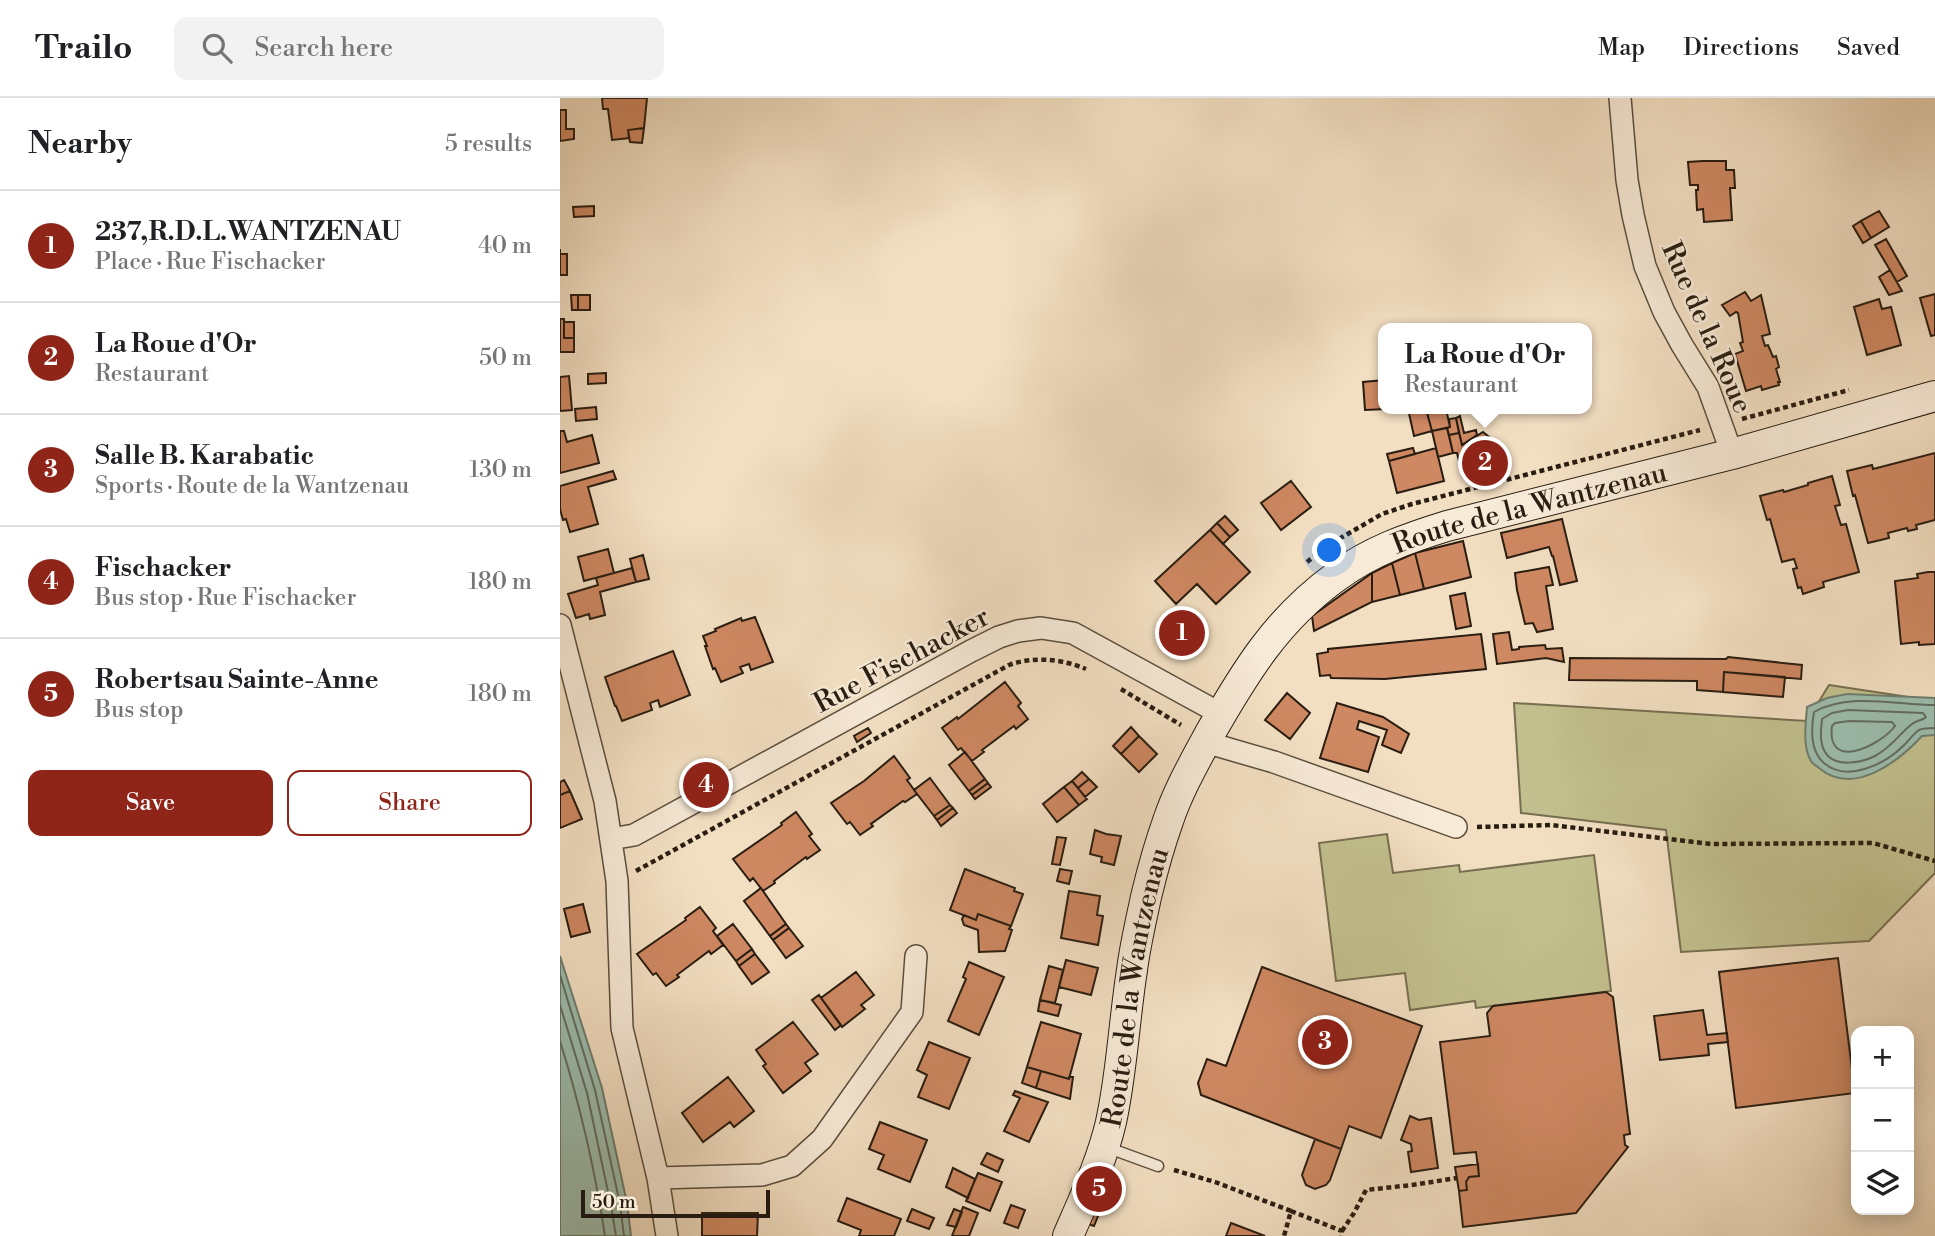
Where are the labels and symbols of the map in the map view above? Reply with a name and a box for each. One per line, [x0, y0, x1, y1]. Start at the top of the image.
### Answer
street label: Rue de la Roue [1653, 236, 1760, 419]
pin: 2 [1462, 437, 1508, 489]
street label: Route de la Wantzenau [1387, 455, 1671, 563]
your location [1312, 533, 1346, 567]
street label: Rue Fischacker [808, 599, 996, 721]
pin: 1 [1159, 607, 1205, 659]
pin: 4 [683, 759, 729, 811]
street label: Route de la Wantzenau [1094, 843, 1177, 1130]
pin: 3 [1302, 1016, 1348, 1068]
pin: 5 [1076, 1163, 1122, 1215]
scale bar [581, 1187, 770, 1219]

